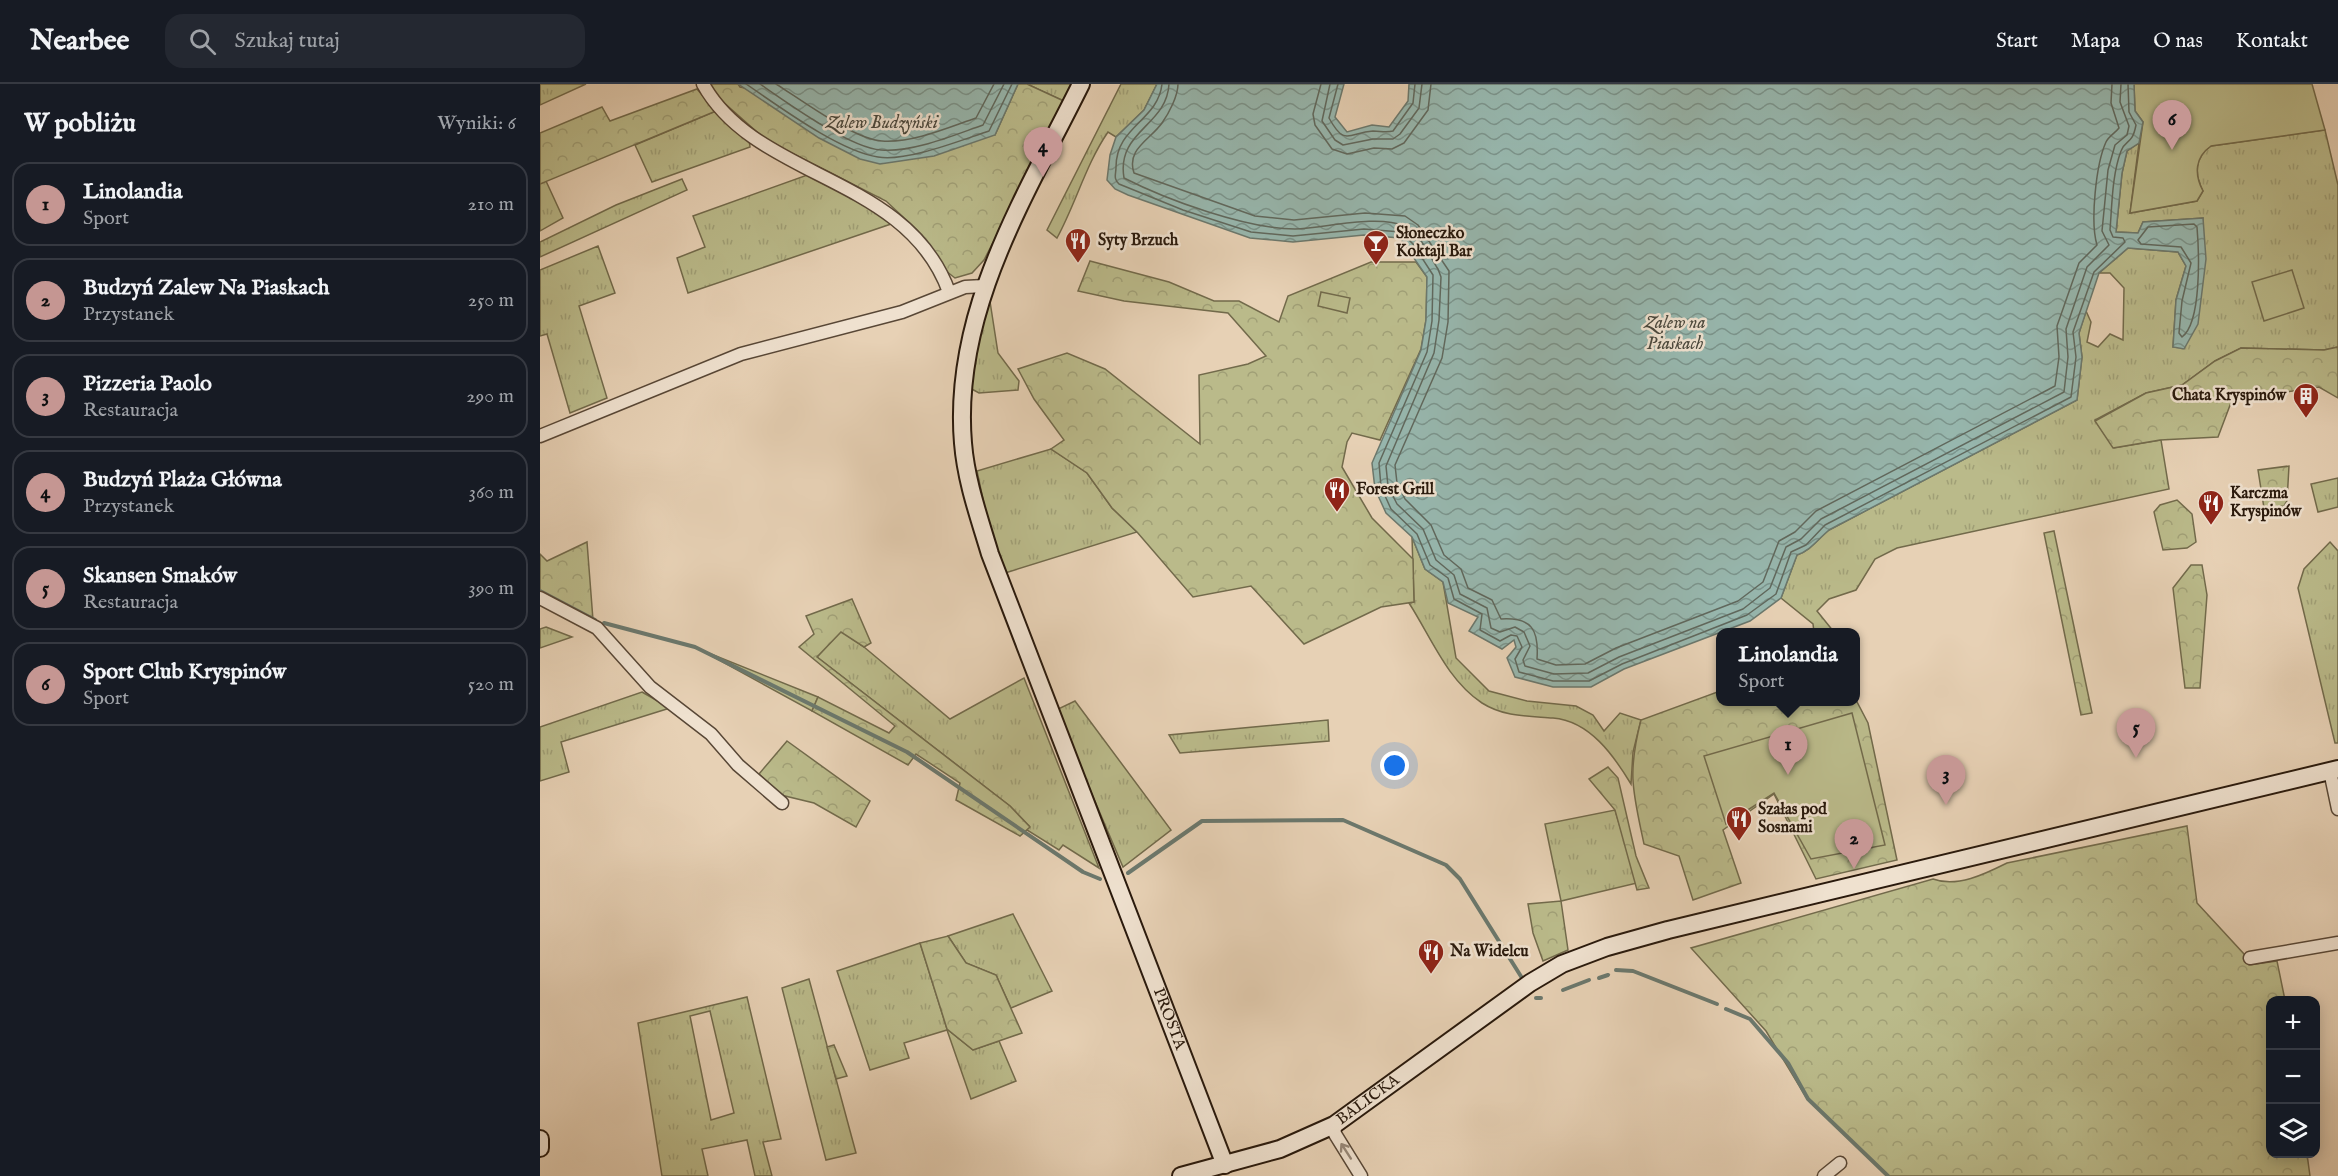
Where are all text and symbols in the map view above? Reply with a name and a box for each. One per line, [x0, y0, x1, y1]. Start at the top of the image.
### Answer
search box [165, 14, 585, 68]
text: Nearbee [30, 24, 129, 59]
icon: search [186, 25, 219, 58]
text: Szukaj tutaj [234, 27, 340, 55]
text: Start [1996, 28, 2038, 55]
text: Mapa [2071, 28, 2120, 55]
text: O nas [2153, 28, 2203, 55]
text: Kontakt [2236, 28, 2308, 55]
pin: 6 [2152, 100, 2192, 150]
text: W pobliżu [24, 107, 136, 140]
text: Wyniki: 6 [437, 111, 516, 136]
water label: Zalew Budzyński [824, 112, 940, 135]
pin: 4 [1024, 128, 1062, 177]
text: Linolandia [83, 178, 182, 206]
text: 1 [42, 192, 49, 217]
text: 210 m [468, 192, 514, 217]
text: Sport [83, 206, 129, 231]
place label: Słoneczko Koktajl Bar [1396, 224, 1472, 262]
restaurant icon: Syty Brzuch [1063, 226, 1093, 264]
bar icon: Słoneczko Koktajl Bar [1361, 228, 1391, 266]
place label: Syty Brzuch [1098, 231, 1179, 251]
text: Budzyń Zalew Na Piaskach [83, 274, 329, 302]
text: 2 [41, 288, 50, 313]
text: 250 m [468, 288, 514, 313]
text: Przystanek [83, 302, 174, 327]
water label: Zalew na Piaskach [1643, 312, 1705, 356]
text: Pizzeria Paolo [83, 370, 212, 398]
building icon: Chata Kryspinów [2291, 381, 2321, 419]
text: 3 [42, 384, 49, 409]
text: 290 m [466, 384, 514, 409]
place label: Chata Kryspinów [2172, 386, 2287, 406]
text: Restauracja [83, 398, 178, 423]
text: Budzyń Plaża Główna [83, 466, 282, 494]
restaurant icon: Forest Grill [1322, 475, 1352, 513]
text: 4 [41, 480, 50, 505]
text: 360 m [468, 480, 514, 505]
place label: Forest Grill [1356, 480, 1435, 500]
place label: Karczma Kryspinów [2230, 484, 2303, 522]
restaurant icon: Karczma Kryspinów [2196, 488, 2226, 526]
text: Przystanek [83, 494, 174, 519]
text: Skansen Smaków [83, 562, 237, 590]
text: 5 [42, 576, 49, 601]
text: 390 m [468, 576, 514, 601]
text: Restauracja [83, 590, 178, 615]
popup [1716, 628, 1860, 706]
text: Linolandia [1738, 641, 1838, 669]
text: Sport Club Kryspinów [83, 658, 286, 686]
text: Sport [1738, 669, 1784, 694]
text: 6 [41, 672, 50, 697]
text: 520 m [468, 672, 514, 697]
text: Sport [83, 686, 129, 711]
pin: 5 [2116, 708, 2156, 758]
pin: 1 [1768, 726, 1808, 775]
your location [1380, 751, 1409, 780]
pin: 3 [1926, 756, 1966, 805]
place label: Szałas pod Sosnami [1758, 800, 1827, 838]
restaurant icon: Szałas pod Sosnami [1724, 804, 1754, 842]
pin: 2 [1834, 820, 1874, 869]
restaurant icon: Na Widelcu [1416, 937, 1446, 975]
place label: Na Widelcu [1449, 942, 1529, 962]
street label: PROSTA [1148, 985, 1190, 1054]
map controls [2266, 996, 2320, 1158]
button: + [2266, 996, 2320, 1050]
button: − [2266, 1050, 2320, 1104]
street label: BALICKA [1333, 1070, 1405, 1130]
button: layers [2266, 1104, 2320, 1158]
one-way arrow [1339, 1143, 1351, 1160]

